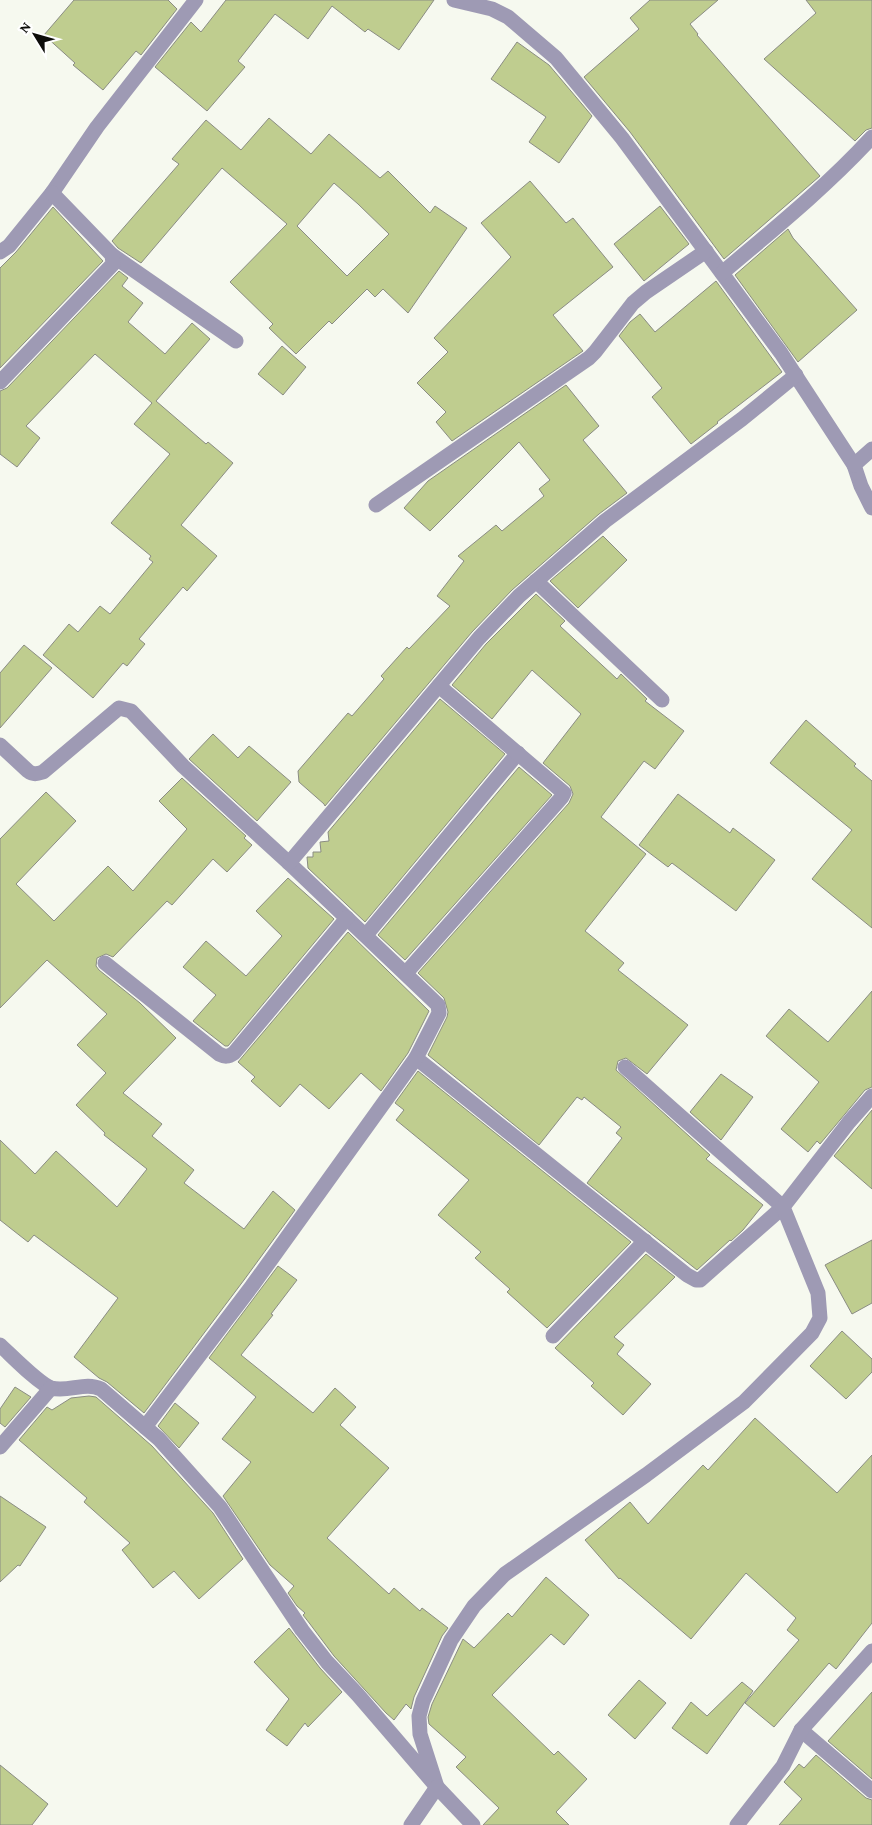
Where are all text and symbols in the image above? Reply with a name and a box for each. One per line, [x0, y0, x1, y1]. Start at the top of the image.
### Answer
north arrow [10, 10, 60, 60]
text: N [15, 18, 34, 36]

